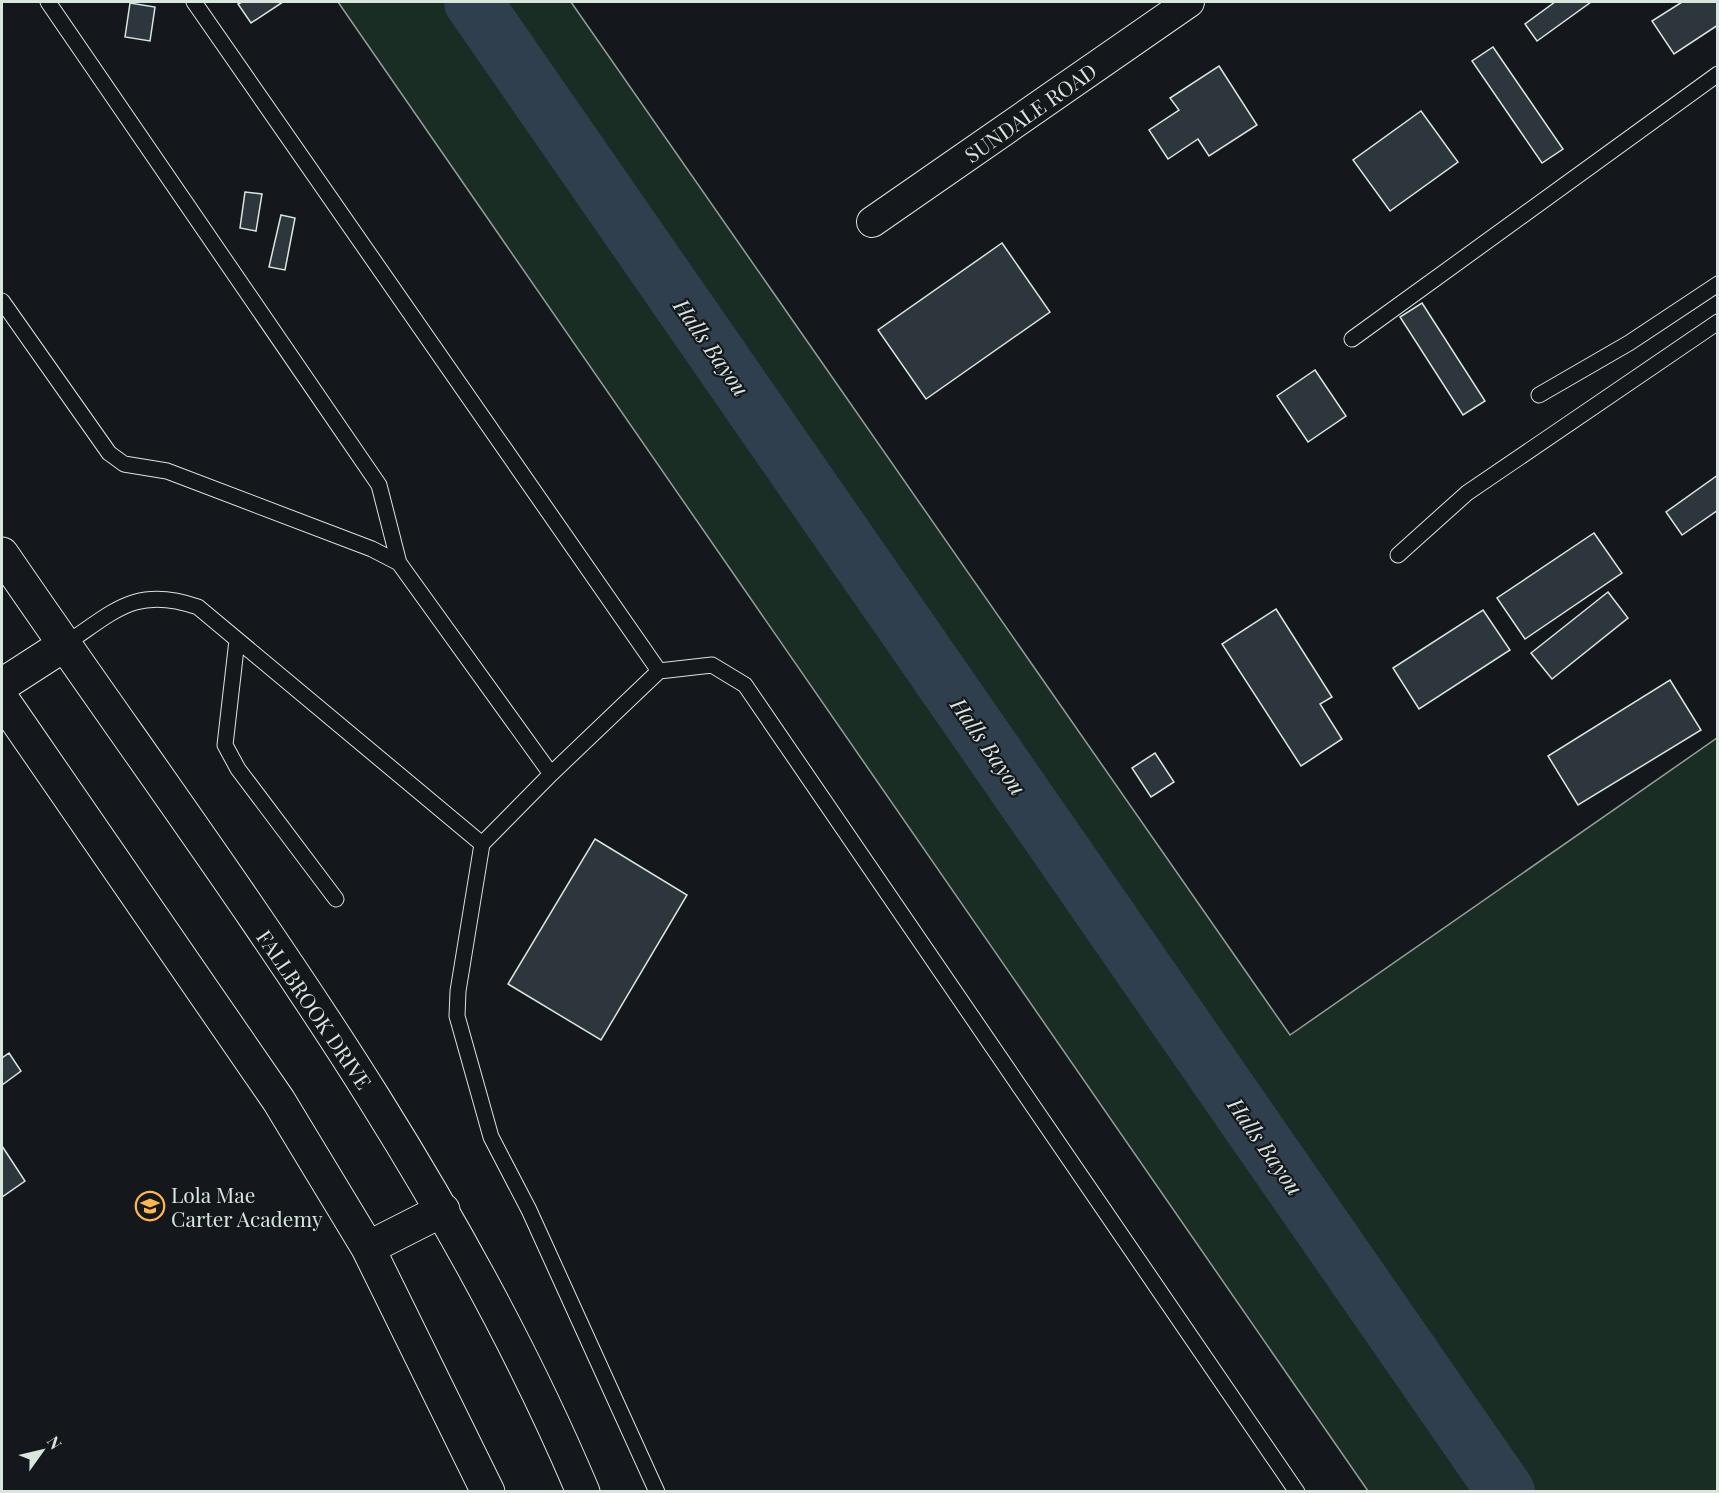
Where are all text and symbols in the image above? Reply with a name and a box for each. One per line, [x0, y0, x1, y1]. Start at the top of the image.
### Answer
street label: SUNDALE ROAD [958, 56, 1102, 168]
water label: Halls Bayou [667, 291, 757, 402]
water label: Halls Bayou [944, 690, 1034, 801]
street label: FALLBROOK DRIVE [251, 924, 379, 1094]
water label: Halls Bayou [1221, 1090, 1311, 1201]
place label: Lola Mae Carter Academy [171, 1180, 323, 1232]
school or university icon: Lola Mae Carter Academy [134, 1190, 166, 1222]
north arrow [12, 1421, 72, 1481]
text: N [43, 1432, 67, 1453]

